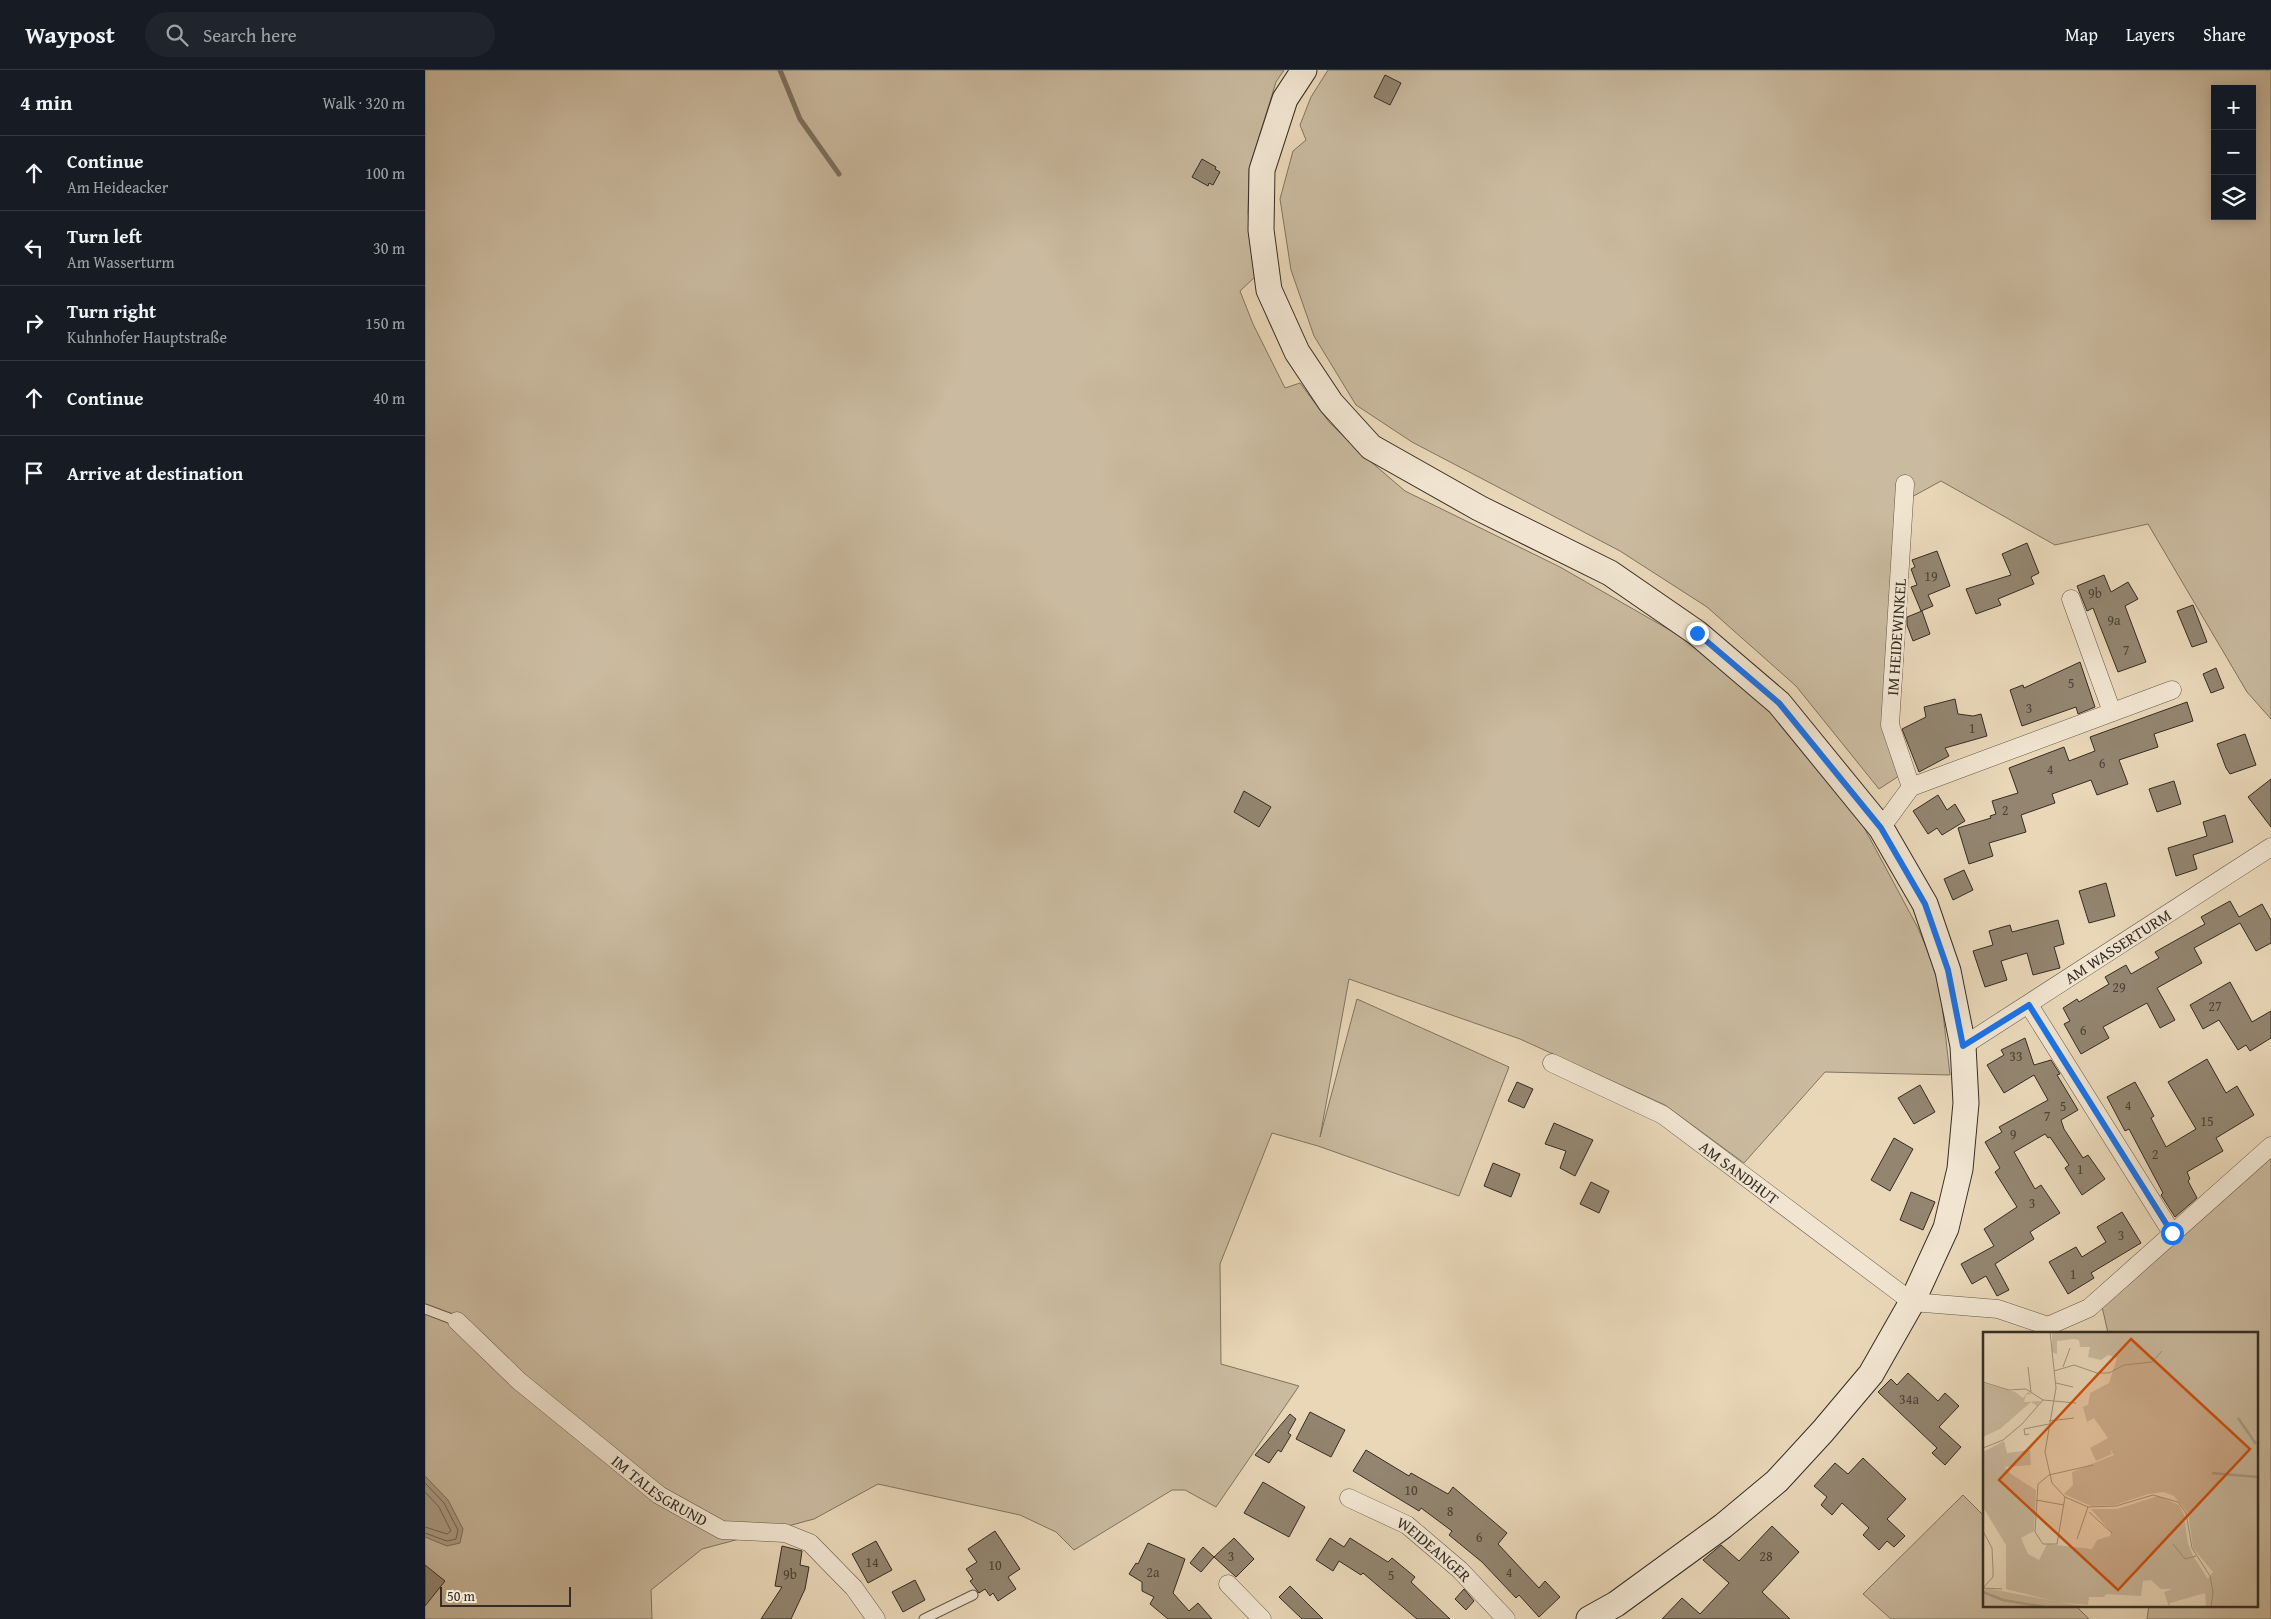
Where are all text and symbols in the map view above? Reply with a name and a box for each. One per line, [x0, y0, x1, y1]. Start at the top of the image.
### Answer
search box [145, 12, 495, 57]
text: Waypost [25, 17, 115, 52]
icon: search [163, 21, 191, 49]
text: Search here [203, 21, 297, 49]
text: Map [2065, 21, 2098, 48]
text: Layers [2126, 21, 2175, 48]
text: Share [2203, 21, 2246, 48]
map controls [2211, 85, 2256, 220]
button: + [2211, 85, 2256, 130]
text: 4 min [20, 87, 72, 118]
text: Walk · 320 m [322, 91, 405, 115]
button: − [2211, 130, 2256, 175]
text: Continue [67, 147, 144, 175]
icon: ahead [20, 159, 48, 187]
text: 100 m [365, 161, 405, 185]
text: Am Heideacker [67, 175, 168, 199]
button: layers [2211, 175, 2256, 220]
text: Turn left [67, 222, 142, 250]
icon: left [20, 234, 48, 262]
text: 30 m [373, 236, 405, 260]
text: Am Wasserturm [67, 250, 175, 274]
text: Turn right [67, 297, 156, 325]
icon: right [20, 309, 48, 337]
text: 150 m [365, 311, 405, 335]
text: Kuhnhofer Hauptstraße [67, 325, 227, 349]
icon: ahead [20, 384, 48, 412]
text: Continue [67, 384, 144, 412]
text: 40 m [373, 386, 405, 410]
icon: arrive [20, 459, 48, 487]
text: Arrive at destination [67, 459, 243, 487]
house number: 19 [1924, 566, 1938, 586]
street label: IM HEIDEWINKEL [1880, 577, 1912, 696]
house number: 9b [2088, 583, 2102, 603]
house number: 9a [2107, 610, 2121, 630]
route end [1686, 622, 1709, 645]
house number: 7 [2123, 640, 2130, 660]
house number: 5 [2068, 673, 2074, 693]
house number: 3 [2026, 698, 2032, 718]
house number: 1 [1969, 718, 1975, 738]
house number: 6 [2099, 753, 2106, 773]
house number: 4 [2047, 759, 2054, 779]
house number: 2 [2002, 800, 2008, 820]
street label: AM WASSERTURM [2059, 903, 2176, 990]
house number: 29 [2112, 977, 2126, 997]
house number: 27 [2208, 996, 2222, 1016]
house number: 6 [2080, 1020, 2087, 1040]
house number: 33 [2009, 1046, 2023, 1066]
house number: 4 [2125, 1095, 2132, 1115]
house number: 5 [2060, 1096, 2066, 1116]
house number: 7 [2044, 1106, 2051, 1126]
house number: 15 [2200, 1111, 2214, 1131]
house number: 9 [2010, 1124, 2017, 1144]
street label: AM SANDHUT [1694, 1134, 1784, 1210]
house number: 2 [2152, 1144, 2158, 1164]
house number: 1 [2077, 1159, 2083, 1179]
house number: 3 [2029, 1193, 2035, 1213]
route start [2161, 1222, 2184, 1245]
house number: 3 [2118, 1225, 2124, 1245]
house number: 1 [2070, 1264, 2076, 1284]
inset map [1983, 1332, 2259, 1606]
house number: 34a [1899, 1389, 1919, 1409]
street label: IM TALESGRUND [606, 1449, 713, 1532]
house number: 10 [1404, 1480, 1418, 1500]
house number: 8 [1447, 1501, 1454, 1521]
street label: WEIDEANGER [1393, 1510, 1478, 1588]
house number: 6 [1476, 1527, 1483, 1547]
house number: 3 [1228, 1546, 1234, 1566]
house number: 28 [1759, 1546, 1773, 1566]
house number: 14 [865, 1552, 879, 1572]
house number: 10 [988, 1555, 1002, 1575]
house number: 2a [1146, 1562, 1160, 1582]
house number: 4 [1506, 1562, 1513, 1582]
house number: 9b [783, 1564, 797, 1584]
house number: 5 [1388, 1565, 1394, 1585]
scale bar [440, 1584, 571, 1607]
text: 50 m [447, 1586, 475, 1606]

